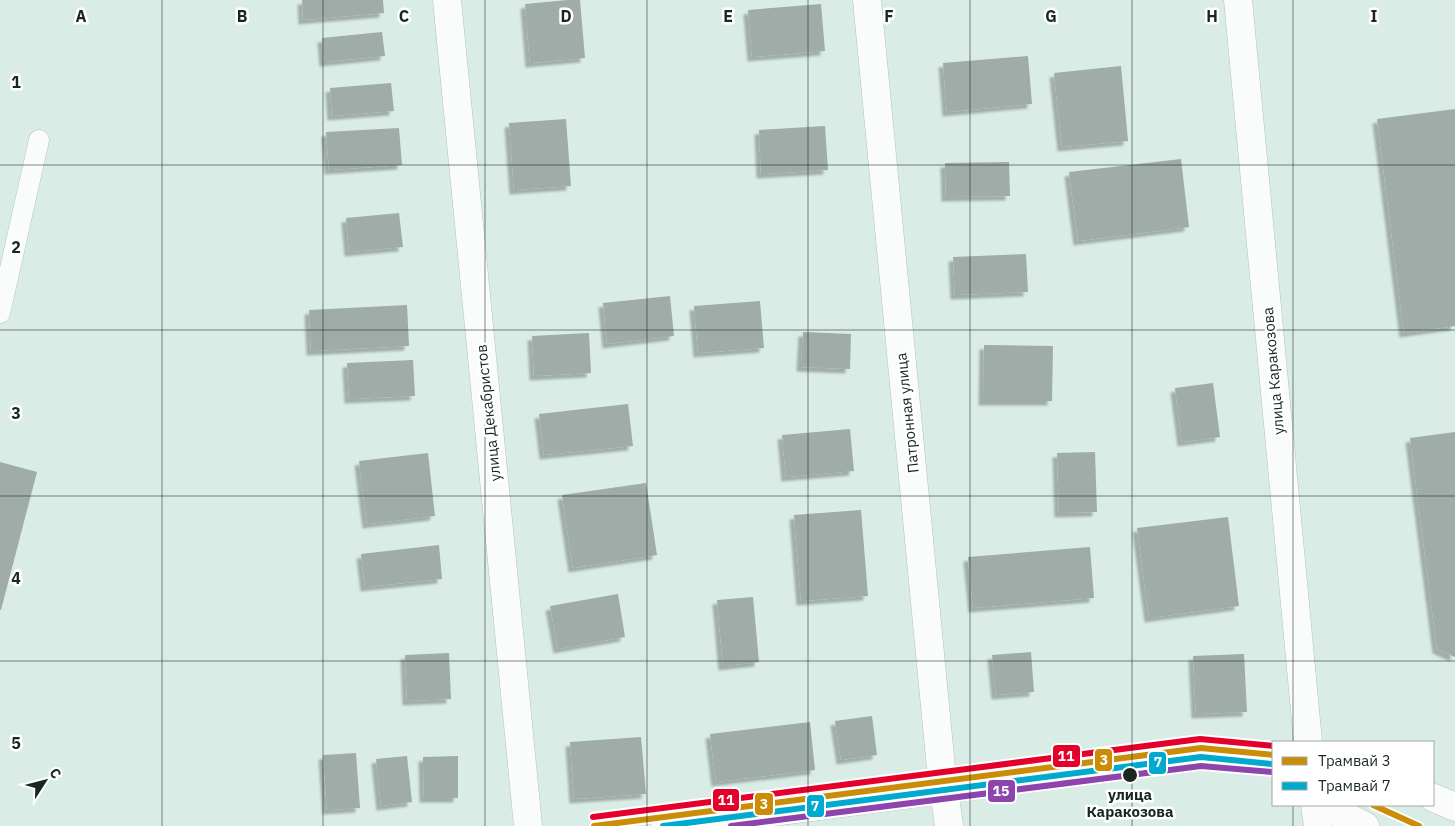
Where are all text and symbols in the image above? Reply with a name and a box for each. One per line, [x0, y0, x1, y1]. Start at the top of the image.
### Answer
text: A [76, 6, 87, 26]
text: B [237, 6, 248, 26]
text: C [399, 6, 409, 26]
text: D [560, 6, 572, 26]
text: E [723, 6, 733, 26]
text: F [884, 6, 894, 26]
text: G [1045, 6, 1057, 26]
text: H [1206, 6, 1218, 26]
text: I [1371, 6, 1378, 26]
text: 1 [11, 72, 21, 92]
text: 2 [11, 237, 21, 257]
street label: улица Каракозова [1258, 306, 1288, 436]
street label: улица Декабристов [471, 344, 505, 482]
street label: Патронная улица [891, 352, 923, 474]
text: 3 [11, 403, 21, 423]
text: 4 [11, 568, 21, 588]
text: 5 [11, 733, 21, 753]
legend [1272, 741, 1435, 806]
line badge: 11 [1052, 744, 1081, 768]
text: 11 [1058, 747, 1075, 765]
line badge: 3 [1094, 748, 1113, 772]
text: 3 [1100, 751, 1108, 769]
line badge: 7 [1148, 751, 1167, 775]
text: Трамвай 3 [1318, 751, 1391, 770]
text: 7 [1154, 753, 1162, 771]
north arrow [20, 756, 70, 806]
text: С [46, 764, 65, 782]
marker: улица Каракозова [1121, 766, 1139, 784]
text: Трамвай 7 [1318, 776, 1391, 795]
line badge: 15 [987, 779, 1016, 803]
text: 15 [993, 782, 1009, 800]
place label: улица Каракозова [1086, 785, 1174, 821]
line badge: 11 [712, 788, 740, 812]
text: 11 [718, 791, 735, 809]
line badge: 3 [754, 792, 774, 816]
line badge: 7 [806, 794, 825, 818]
text: 3 [760, 795, 768, 813]
text: 7 [811, 797, 819, 815]

